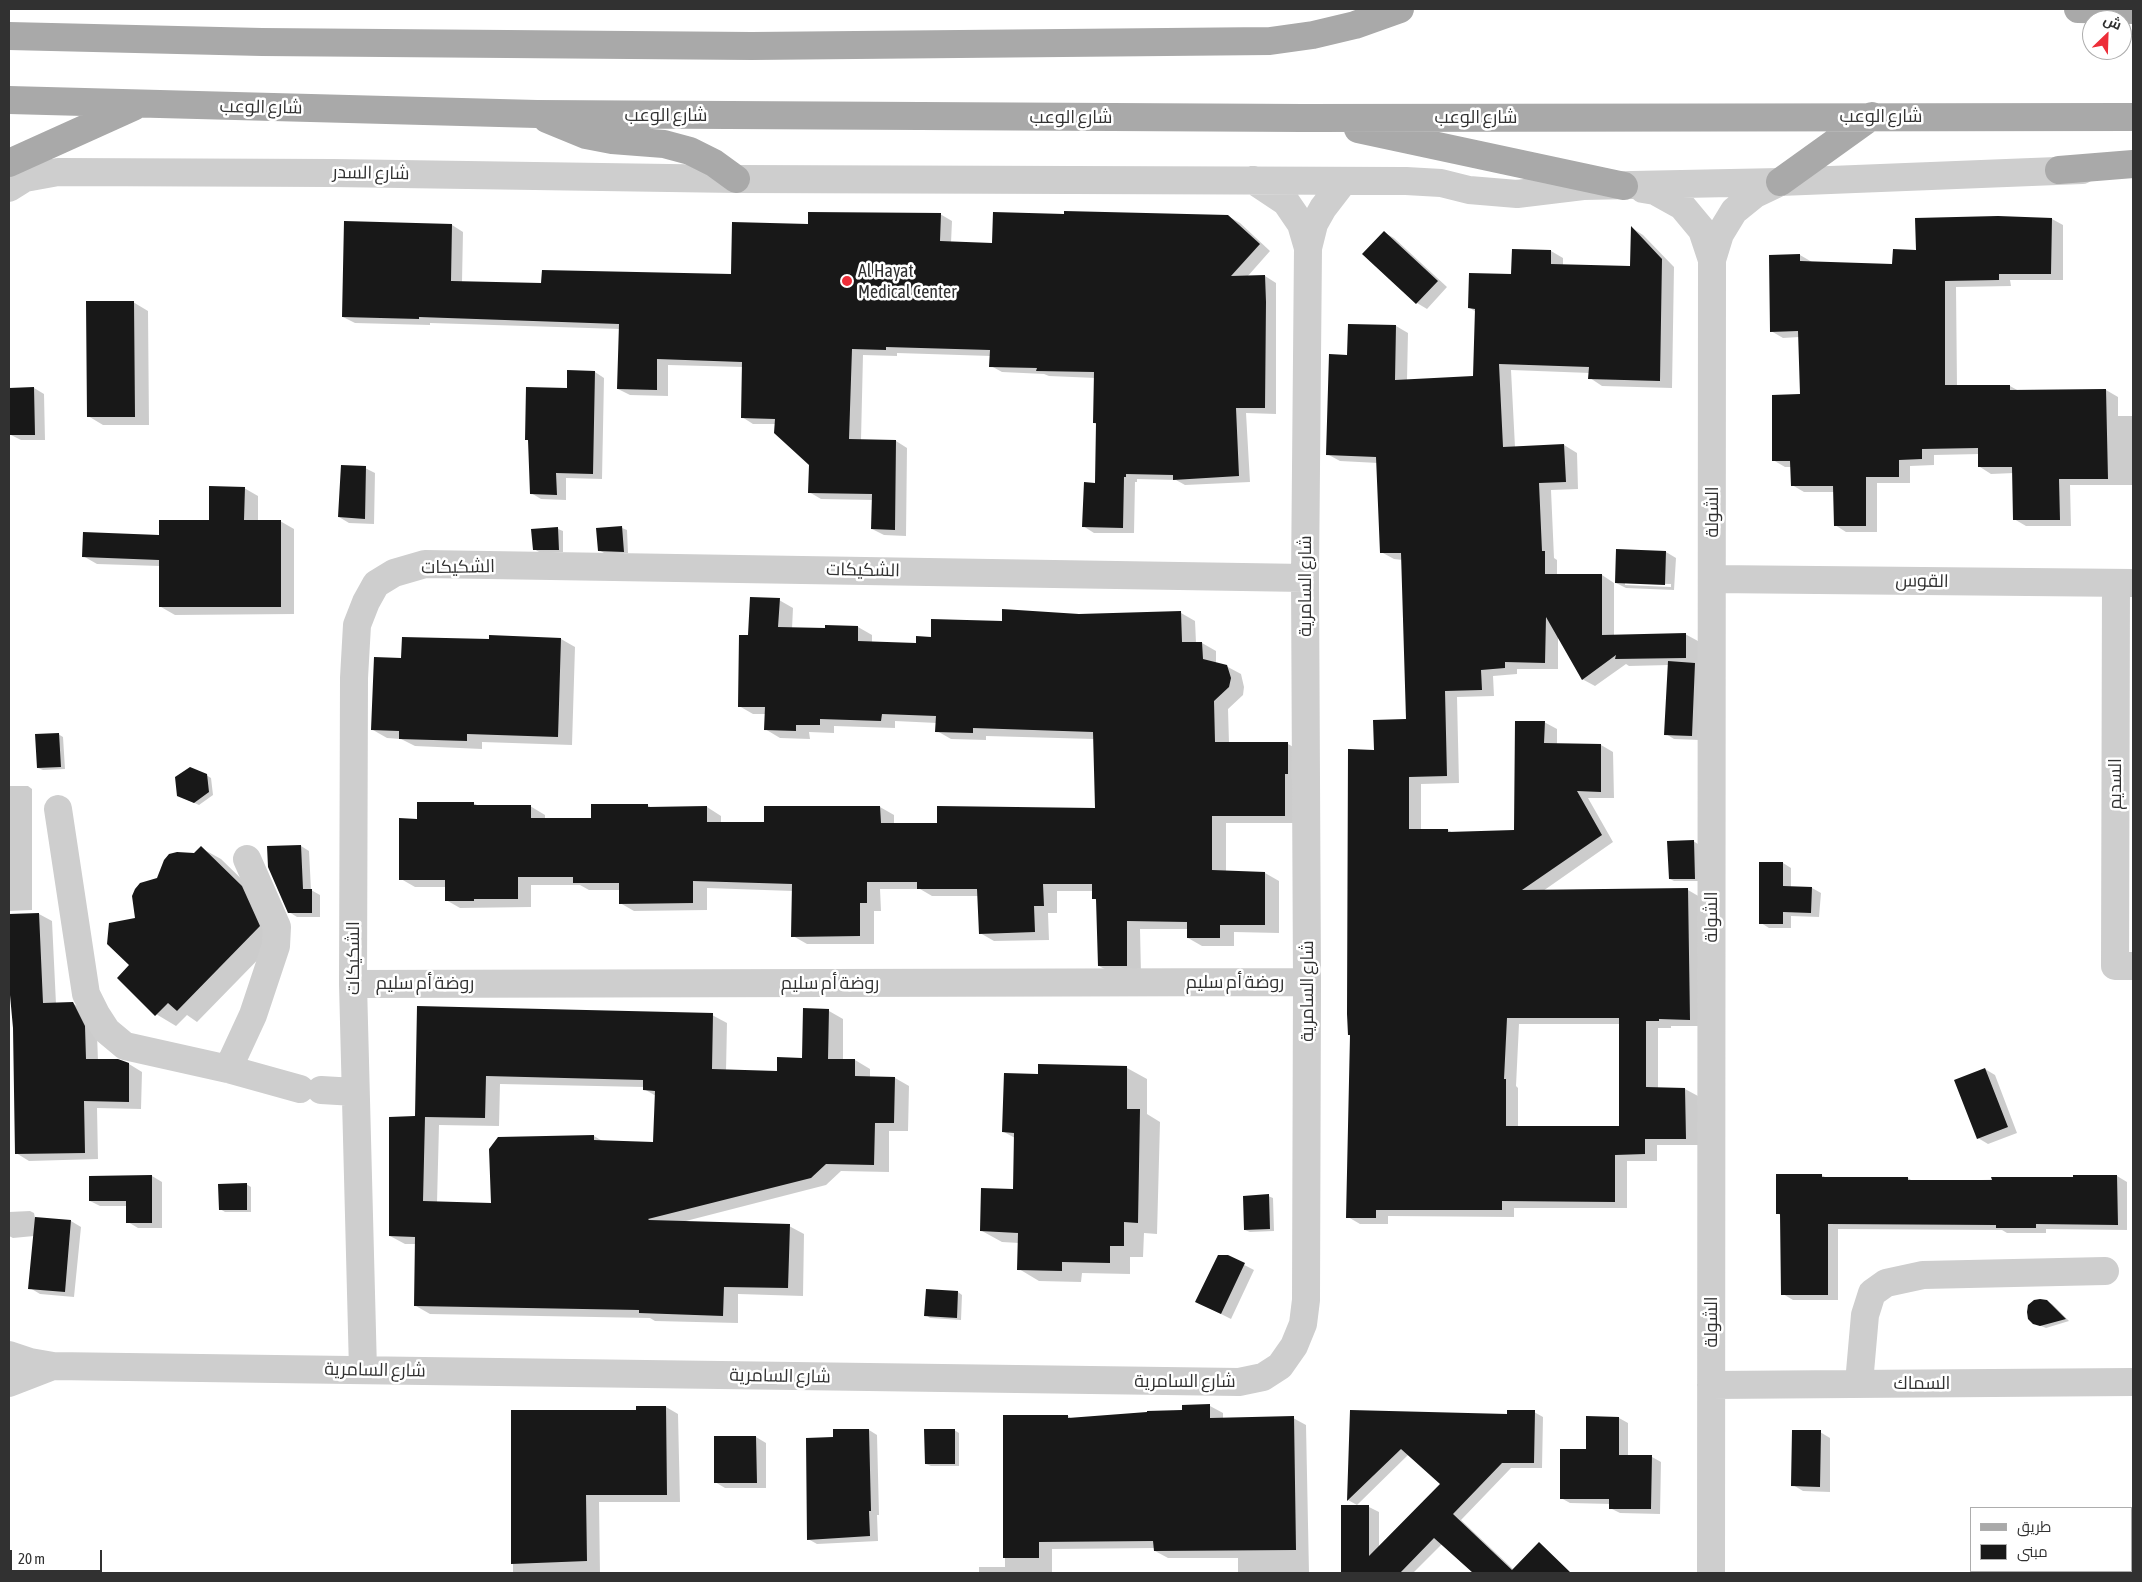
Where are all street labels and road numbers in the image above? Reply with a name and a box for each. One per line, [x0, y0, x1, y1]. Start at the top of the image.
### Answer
street label: شارع الوعب [219, 95, 303, 119]
street label: شارع الوعب [625, 104, 707, 126]
street label: شارع الوعب [1840, 105, 1922, 127]
street label: شارع الوعب [1030, 106, 1112, 128]
street label: شارع الوعب [1435, 106, 1517, 128]
street label: شارع السدر [332, 162, 410, 184]
street label: الشولة [1701, 486, 1723, 538]
street label: شارع السامرية [1294, 535, 1316, 637]
street label: الشكيكات [421, 556, 495, 578]
street label: الشكيكات [826, 559, 900, 581]
street label: القوس [1895, 570, 1949, 592]
street label: السديم [2104, 758, 2126, 810]
street label: الشولة [1700, 891, 1722, 943]
street label: الشكيكات [342, 921, 364, 995]
street label: شارع السامرية [1296, 940, 1318, 1042]
street label: روضة أم سليم [1186, 971, 1284, 993]
street label: روضة أم سليم [376, 972, 474, 994]
street label: روضة أم سليم [781, 972, 879, 994]
street label: الشولة [1700, 1296, 1722, 1348]
street label: شارع السامرية [324, 1358, 426, 1382]
street label: شارع السامرية [729, 1364, 831, 1388]
street label: شارع السامرية [1134, 1370, 1236, 1392]
street label: السماك [1894, 1372, 1950, 1394]

